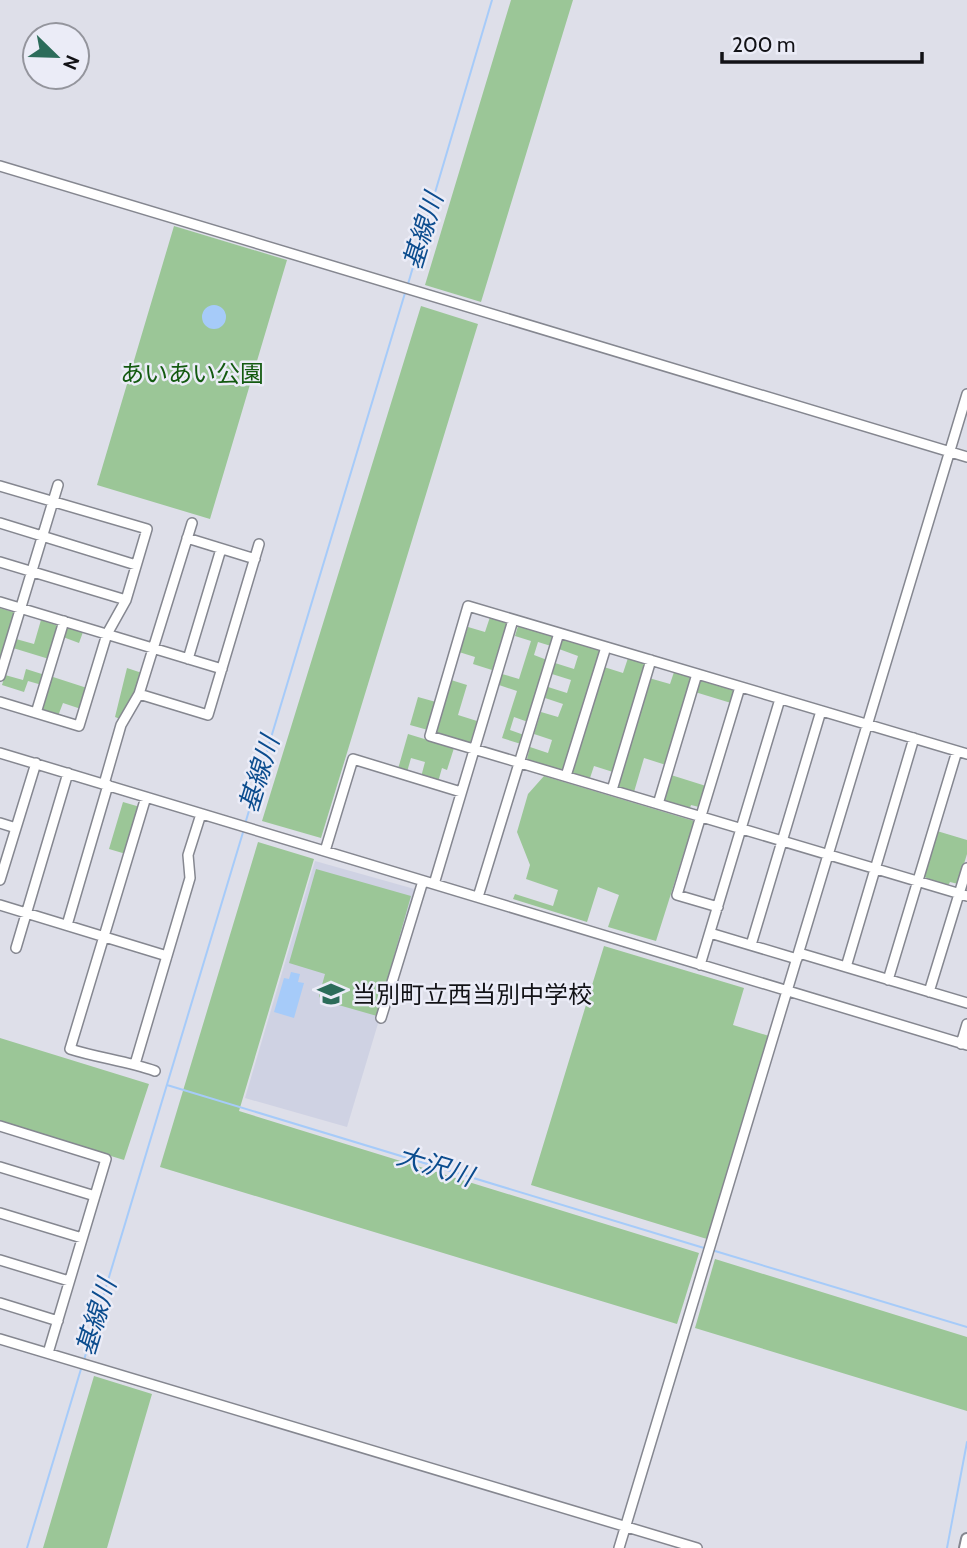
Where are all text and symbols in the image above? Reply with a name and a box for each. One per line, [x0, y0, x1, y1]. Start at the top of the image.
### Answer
north arrow [21, 21, 91, 91]
scale bar [722, 21, 922, 65]
text: 200 m [732, 32, 795, 57]
text: N [58, 52, 84, 73]
water label: 基線川 [396, 186, 451, 273]
park label: あいあい公園 [120, 359, 264, 388]
water label: 基線川 [232, 729, 287, 816]
school or university icon: 当別町立西当別中学校 [316, 979, 346, 1009]
place label: 当別町立西当別中学校 [352, 980, 592, 1009]
water label: 大沢川 [393, 1139, 480, 1194]
water label: 基線川 [69, 1272, 124, 1359]

